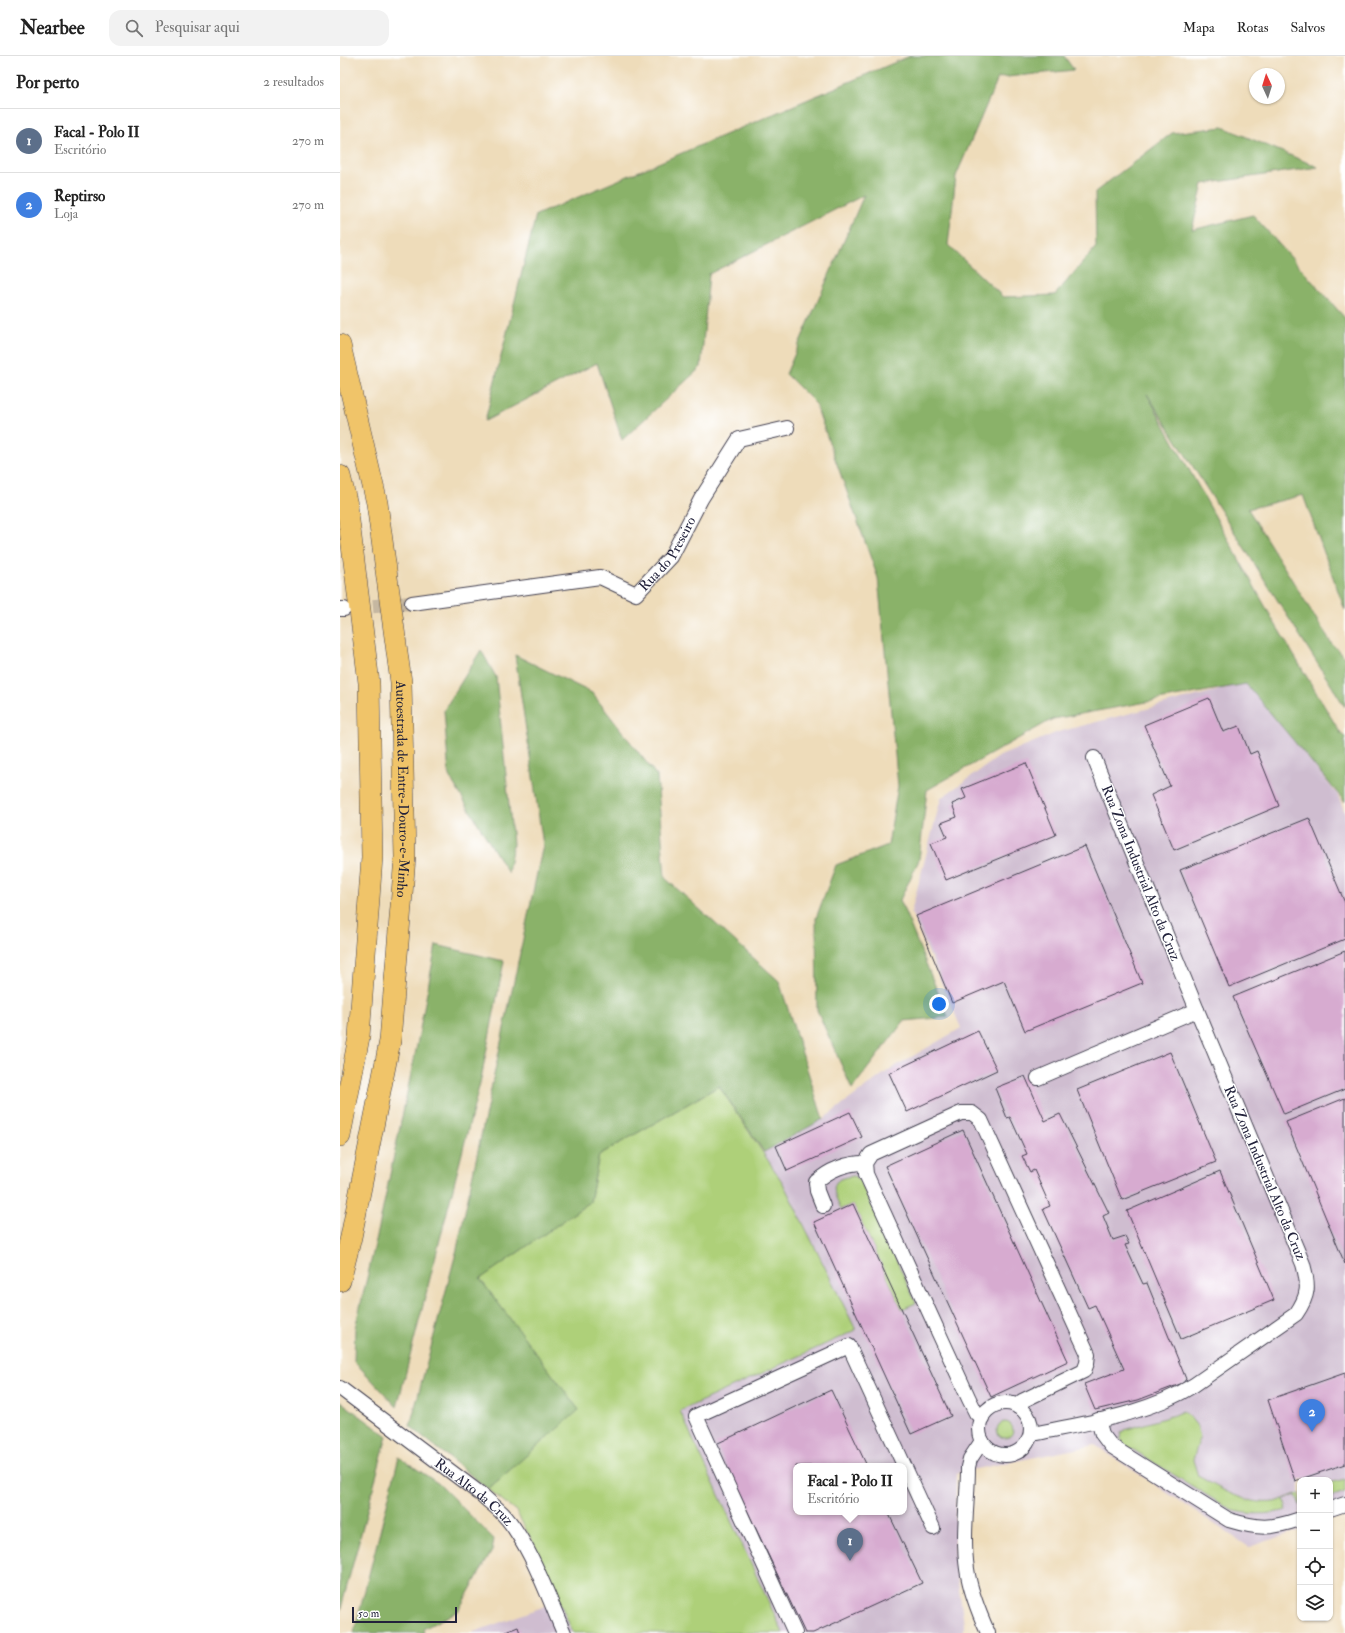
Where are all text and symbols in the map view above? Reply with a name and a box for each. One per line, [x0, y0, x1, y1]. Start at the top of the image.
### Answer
search box [109, 10, 389, 46]
text: Nearbee [20, 16, 85, 40]
icon: search [123, 17, 145, 39]
text: Pesquisar aqui [155, 18, 240, 37]
text: Mapa [1183, 19, 1215, 36]
text: Rotas [1237, 19, 1268, 36]
text: Salvos [1290, 19, 1325, 36]
north arrow [1249, 68, 1285, 104]
text: Por perto [16, 72, 79, 93]
text: 2 resultados [263, 74, 324, 90]
text: Facal - Polo II [54, 123, 140, 142]
text: 1 [27, 133, 31, 149]
text: 270 m [292, 133, 324, 149]
text: Escritório [54, 142, 106, 158]
text: Reptirso [54, 187, 105, 206]
text: 2 [26, 197, 32, 213]
text: 270 m [292, 197, 324, 213]
text: Loja [54, 206, 78, 222]
street label: Rua do Preseiro [635, 513, 699, 594]
street label: Autoestrada de Entre-Douro-e-Minho [392, 679, 414, 898]
street label: Rua Zona Industrial Alto da Cruz [1098, 783, 1184, 964]
your location [929, 994, 949, 1014]
street label: Rua Zona Industrial Alto da Cruz [1220, 1083, 1310, 1263]
pin: 2 [1299, 1399, 1325, 1432]
street label: Rua Alto da Cruz [432, 1454, 518, 1529]
popup [793, 1463, 907, 1515]
text: Facal - Polo II [807, 1472, 893, 1491]
map controls [1297, 1477, 1333, 1621]
button: + [1297, 1477, 1333, 1513]
text: Escritório [807, 1491, 859, 1507]
button: − [1297, 1513, 1333, 1549]
pin: 1 [837, 1528, 863, 1561]
button: locate [1297, 1549, 1333, 1585]
button: layers [1297, 1585, 1333, 1621]
scale bar [352, 1605, 457, 1624]
text: 50 m [358, 1607, 379, 1620]

